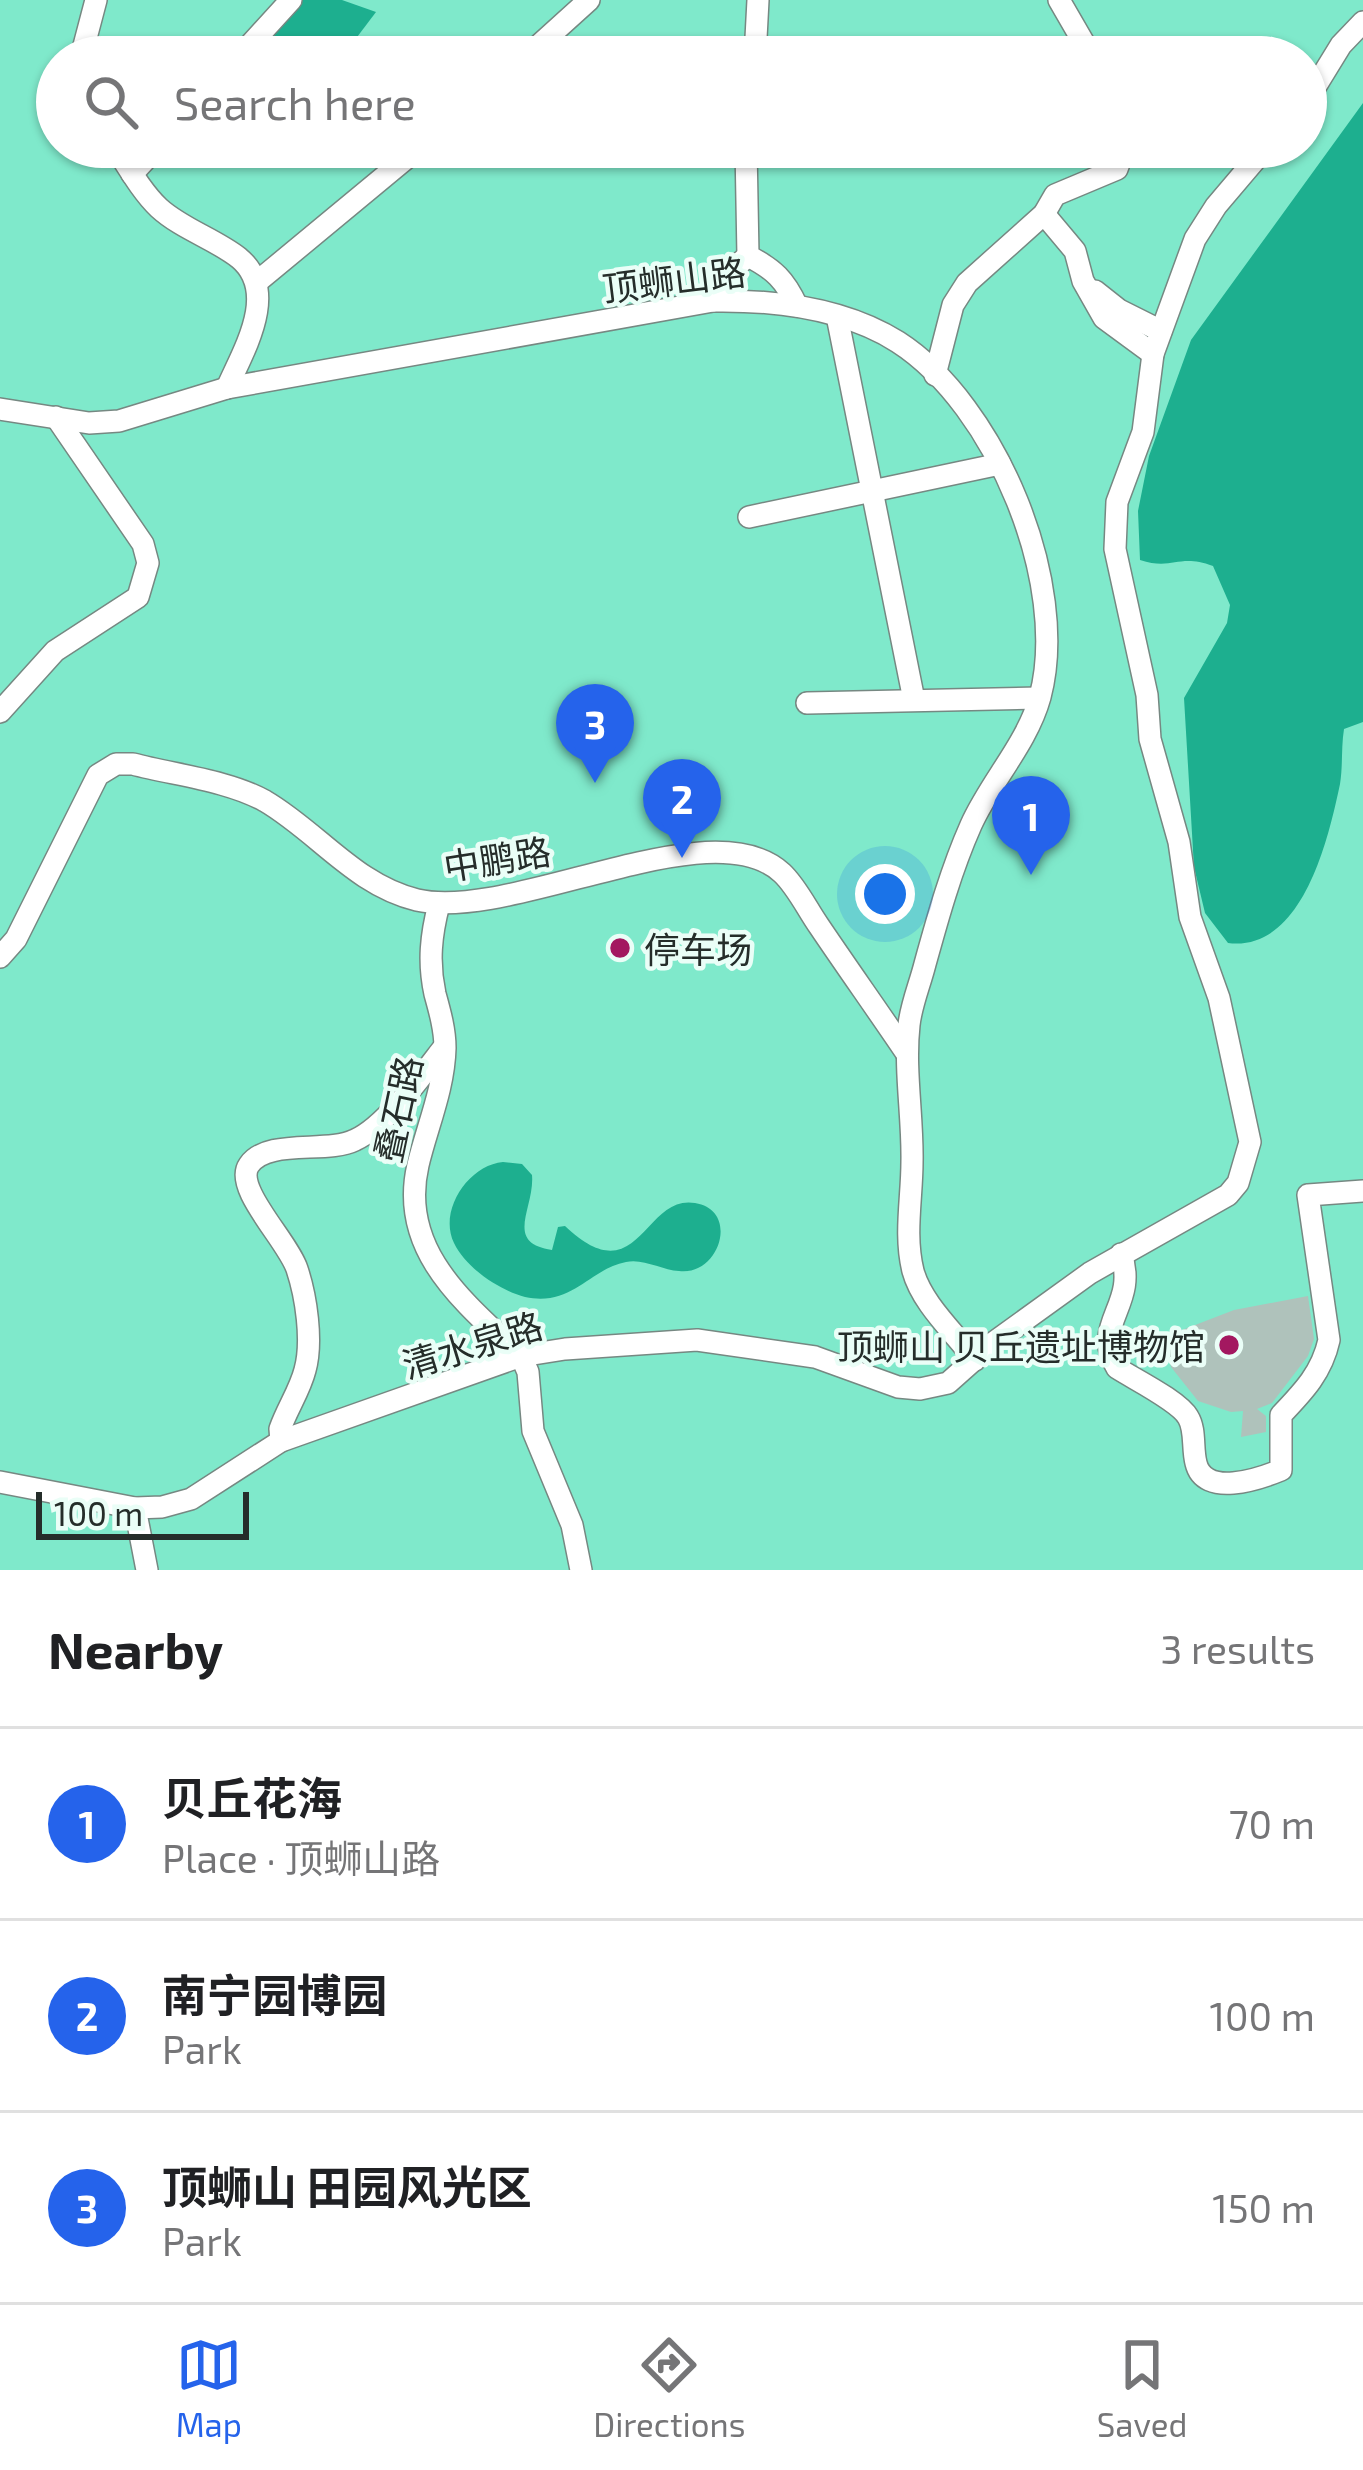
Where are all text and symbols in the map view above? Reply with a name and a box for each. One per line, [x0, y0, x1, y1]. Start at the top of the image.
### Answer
search box [36, 36, 1327, 168]
icon: search [78, 69, 144, 135]
text: Search here [174, 75, 416, 129]
street label: 顶蛳山路 [600, 249, 748, 309]
pin: 3 [556, 684, 634, 783]
pin: 2 [643, 759, 721, 858]
pin: 1 [992, 776, 1070, 875]
street label: 中鹏路 [440, 828, 554, 888]
your location [855, 864, 915, 924]
place label: 停车场 [644, 927, 752, 970]
marker: 停车场 [607, 935, 633, 961]
street label: 叠石路 [365, 1052, 429, 1166]
street label: 清水泉路 [397, 1302, 547, 1386]
place label: 顶蛳山 贝丘遗址博物馆 [837, 1324, 1205, 1367]
marker: 顶蛳山 贝丘遗址博物馆 [1216, 1332, 1242, 1358]
scale bar [36, 1486, 249, 1539]
text: 100 m [54, 1493, 143, 1533]
text: Nearby [48, 1618, 223, 1679]
text: 3 results [1161, 1625, 1315, 1672]
text: 贝丘花海 [162, 1770, 342, 1824]
text: 1 [79, 1800, 95, 1847]
text: 70 m [1229, 1800, 1315, 1847]
text: Place · 顶蛳山路 [162, 1834, 440, 1881]
text: 南宁园博园 [162, 1967, 387, 2021]
text: 2 [76, 1992, 98, 2039]
text: 100 m [1210, 1992, 1315, 2039]
text: Park [162, 2025, 242, 2072]
text: 顶蛳山 田园风光区 [162, 2159, 532, 2213]
text: 3 [76, 2184, 98, 2231]
text: 150 m [1212, 2184, 1315, 2231]
text: Park [162, 2217, 242, 2264]
tab: Map [176, 2332, 242, 2444]
tab: Directions [593, 2332, 745, 2444]
tab: Saved [1097, 2332, 1187, 2444]

